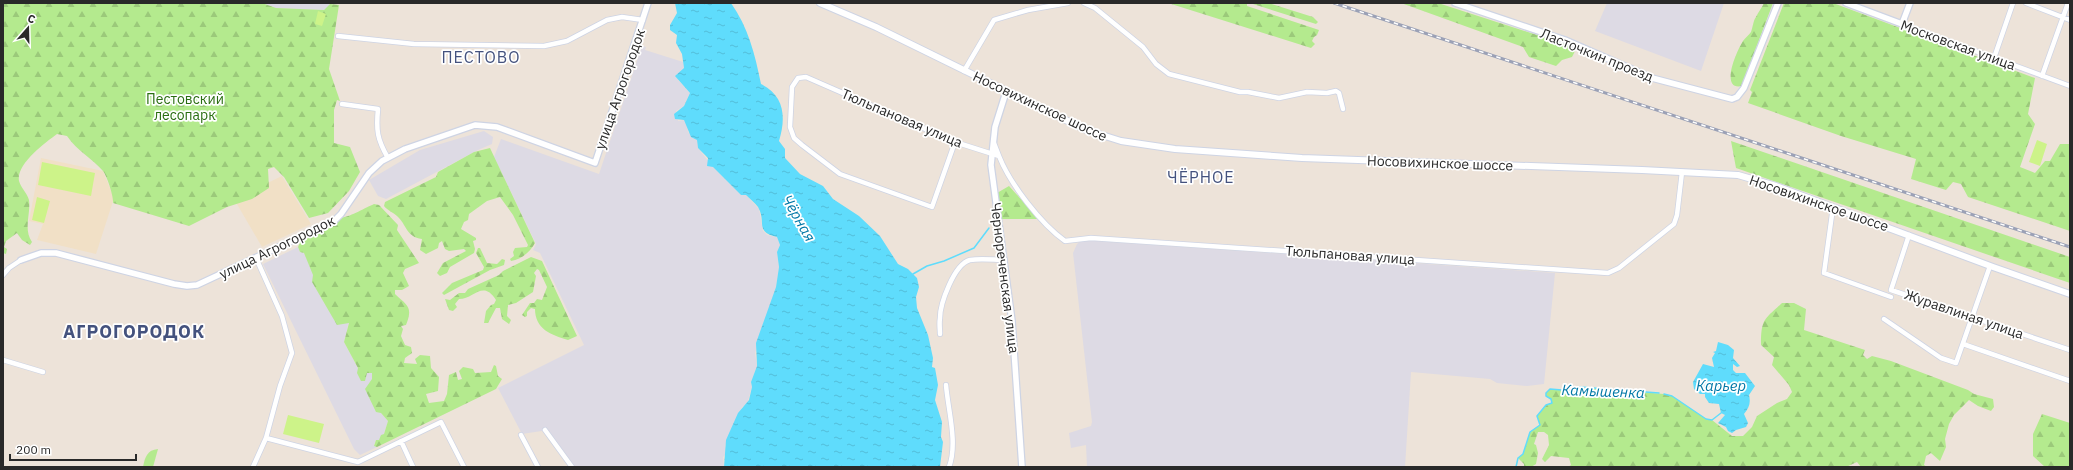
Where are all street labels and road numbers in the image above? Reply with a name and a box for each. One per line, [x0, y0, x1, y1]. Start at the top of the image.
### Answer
street label: Московская улица [1898, 16, 2018, 74]
street label: Ласточкин проезд [1538, 24, 1656, 86]
street label: улица Агрогородок [591, 26, 649, 152]
street label: Носовихинское шоссе [970, 67, 1110, 145]
street label: Тюльпановая улица [839, 84, 966, 152]
street label: Носовихинское шоссе [1367, 151, 1514, 175]
street label: Носовихинское шоссе [1747, 171, 1891, 235]
street label: Чернореченская улица [987, 202, 1023, 355]
street label: улица Агрогородок [216, 211, 338, 283]
street label: Тюльпановая улица [1285, 241, 1416, 269]
street label: Журавлиная улица [1902, 285, 2027, 343]

